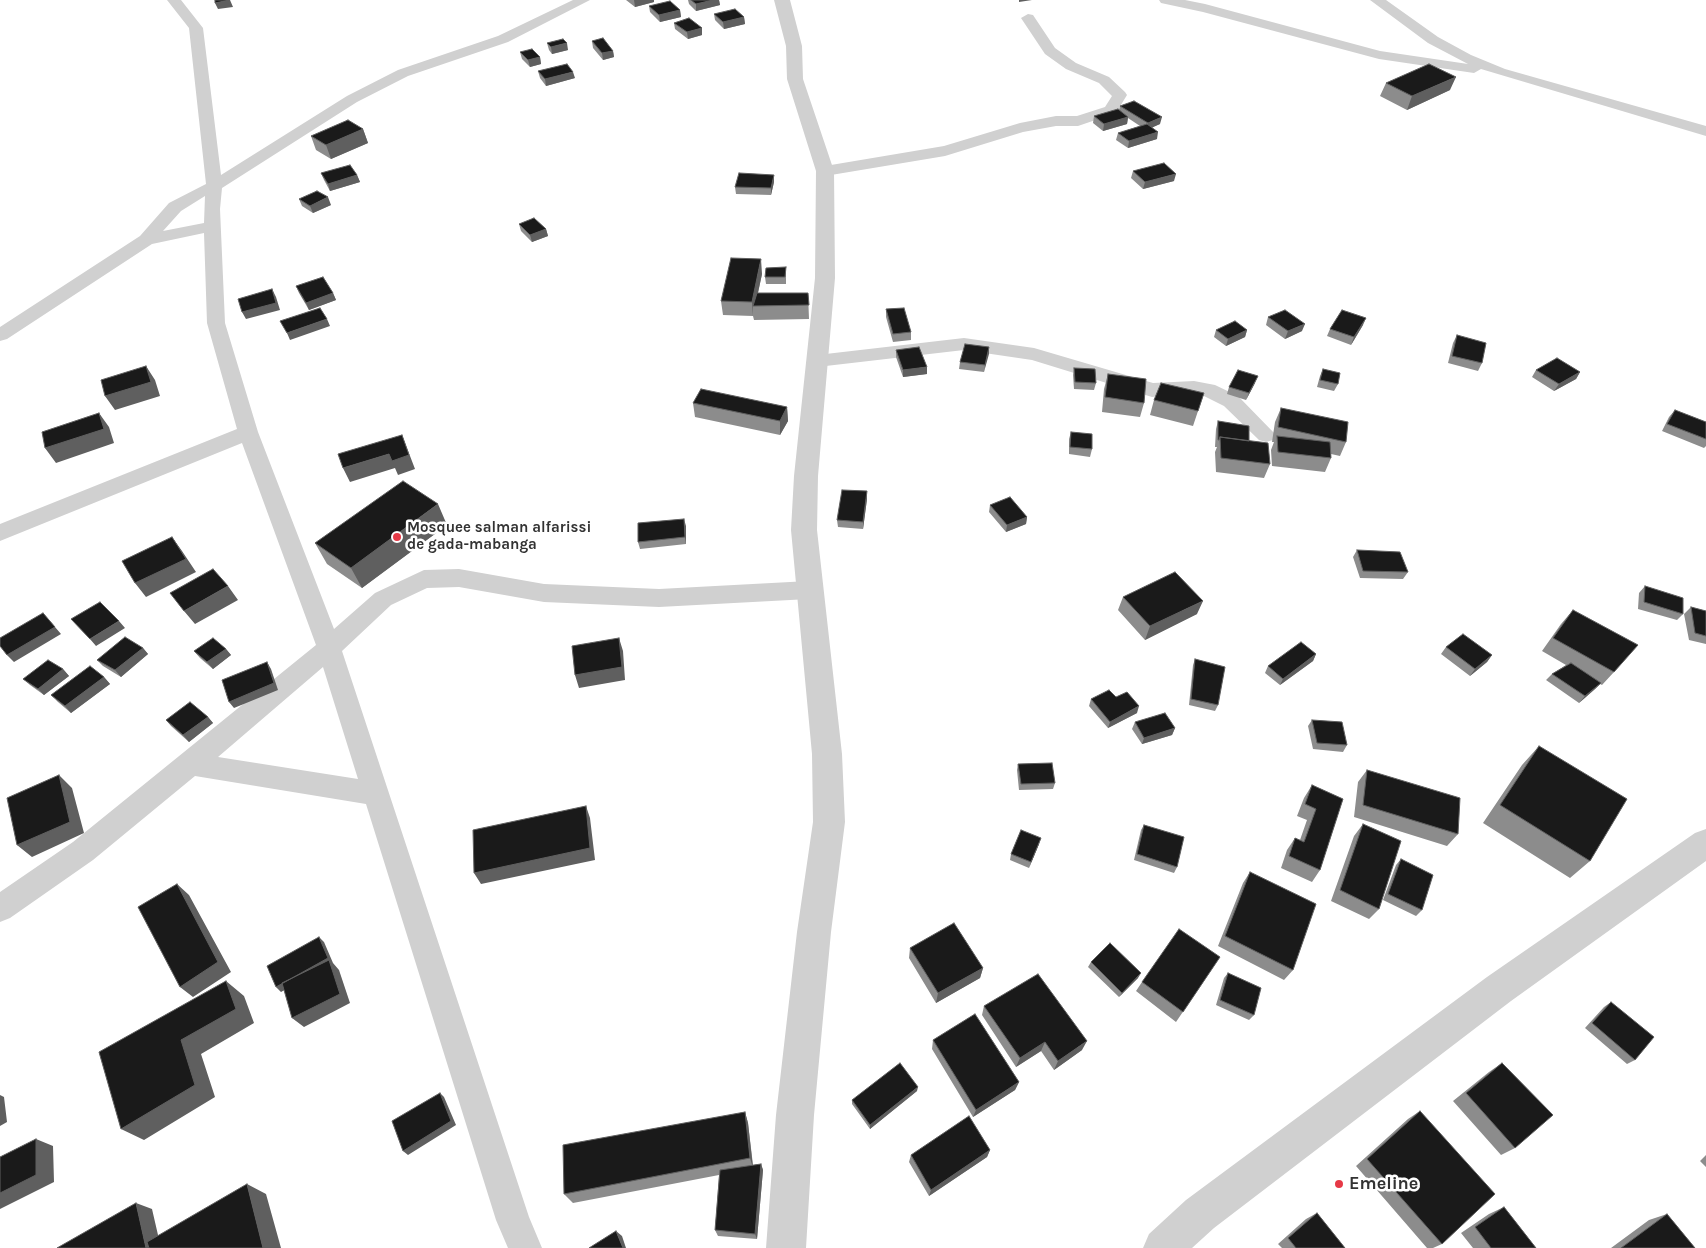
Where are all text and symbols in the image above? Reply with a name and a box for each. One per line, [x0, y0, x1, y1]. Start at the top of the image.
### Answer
place label: Mosquee salman alfarissi de gada-mabanga [407, 519, 591, 554]
marker: Mosquee salman alfarissi de gada-mabanga [391, 531, 403, 543]
place label: Emeline [1349, 1173, 1418, 1195]
marker: Emeline [1333, 1178, 1345, 1190]

